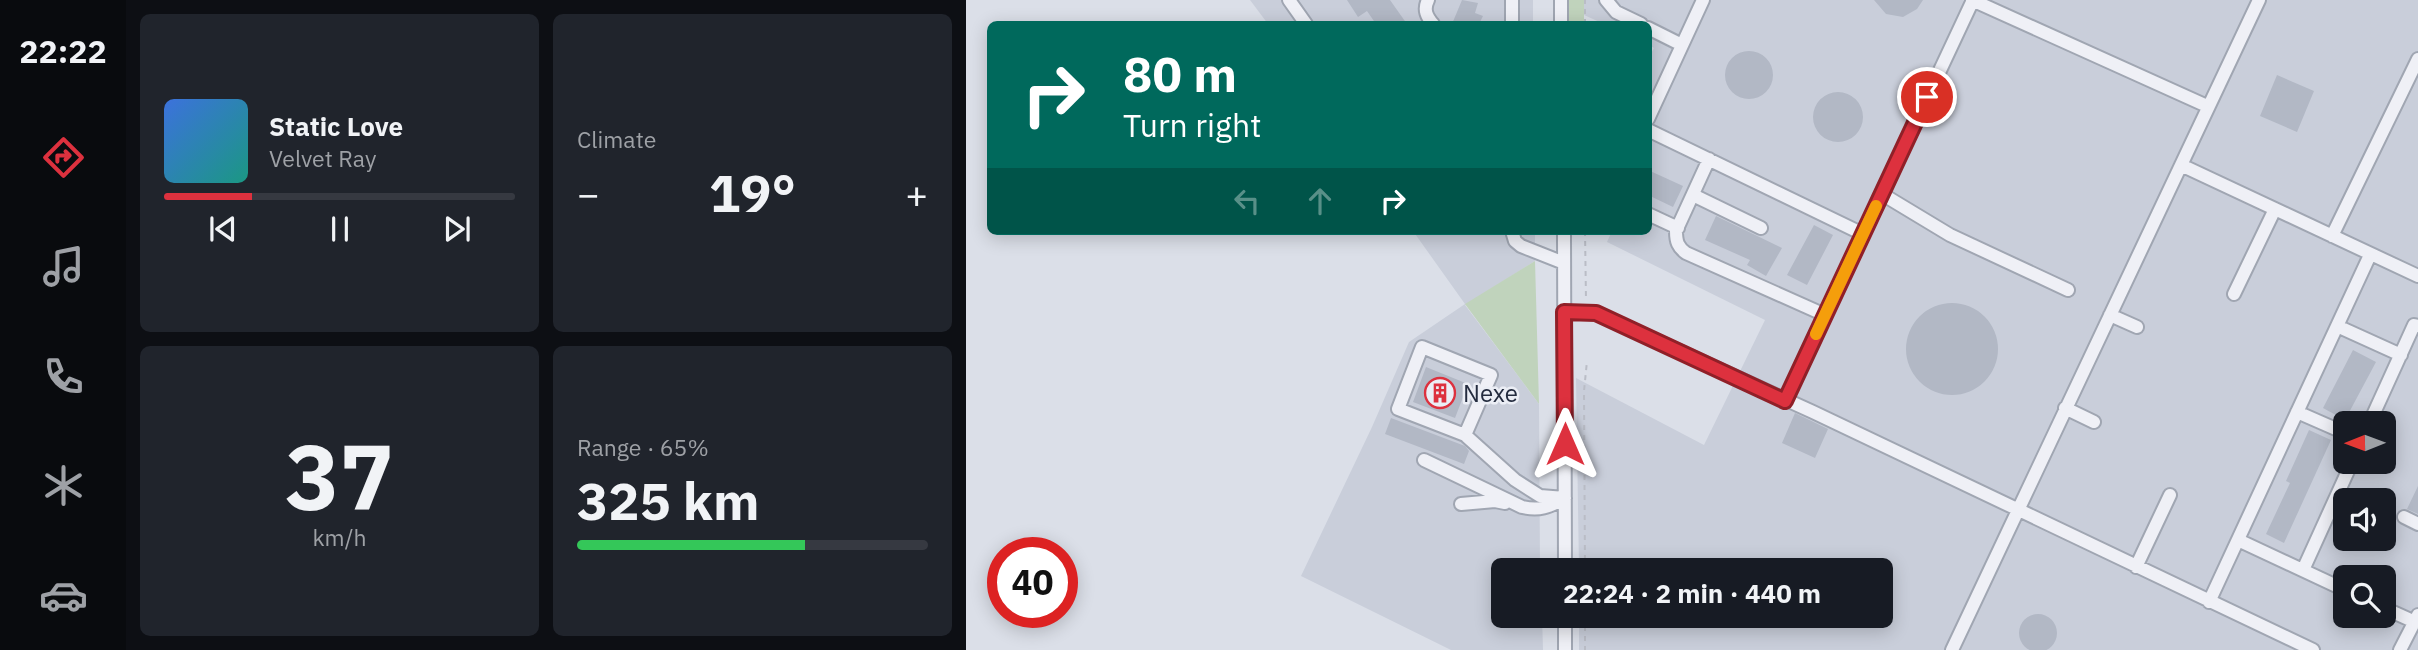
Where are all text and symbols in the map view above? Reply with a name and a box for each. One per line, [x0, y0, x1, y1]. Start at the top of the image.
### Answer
text: 22:22 [19, 30, 107, 72]
text: 80 m [1123, 42, 1237, 105]
icon: right [1008, 49, 1099, 140]
pin [1897, 67, 1957, 127]
icon: arrive [1908, 78, 1946, 116]
text: Turn right [1123, 104, 1261, 146]
text: Static Love [269, 109, 403, 143]
text: Climate [577, 124, 656, 154]
icon: directions [39, 133, 88, 182]
text: Velvet Ray [269, 143, 376, 173]
text: 19° [709, 159, 796, 226]
text: − [577, 169, 600, 218]
text: + [905, 169, 928, 218]
icon: left [1228, 182, 1266, 220]
icon: ahead [1301, 182, 1339, 220]
icon: right [1374, 182, 1412, 220]
icon: previous [204, 210, 242, 248]
icon: pause [321, 210, 359, 248]
icon: next [438, 210, 476, 248]
icon: music [39, 242, 88, 291]
icon: phone [39, 352, 88, 401]
building icon: Nexe [1423, 376, 1457, 410]
place label: Nexe [1463, 377, 1518, 409]
position arrow [1528, 407, 1602, 481]
north arrow [2333, 411, 2396, 474]
map controls [2333, 411, 2396, 628]
text: 37 [285, 417, 394, 535]
text: Range · 65% [577, 432, 709, 462]
icon: climate [39, 461, 88, 510]
text: 325 km [577, 467, 759, 534]
button: sound [2333, 488, 2396, 551]
text: km/h [312, 522, 367, 552]
speed limit sign: 40 [987, 537, 1078, 628]
button: search [2333, 565, 2396, 628]
icon: car [39, 571, 88, 620]
text: 22:24 · 2 min · 440 m [1563, 576, 1821, 610]

